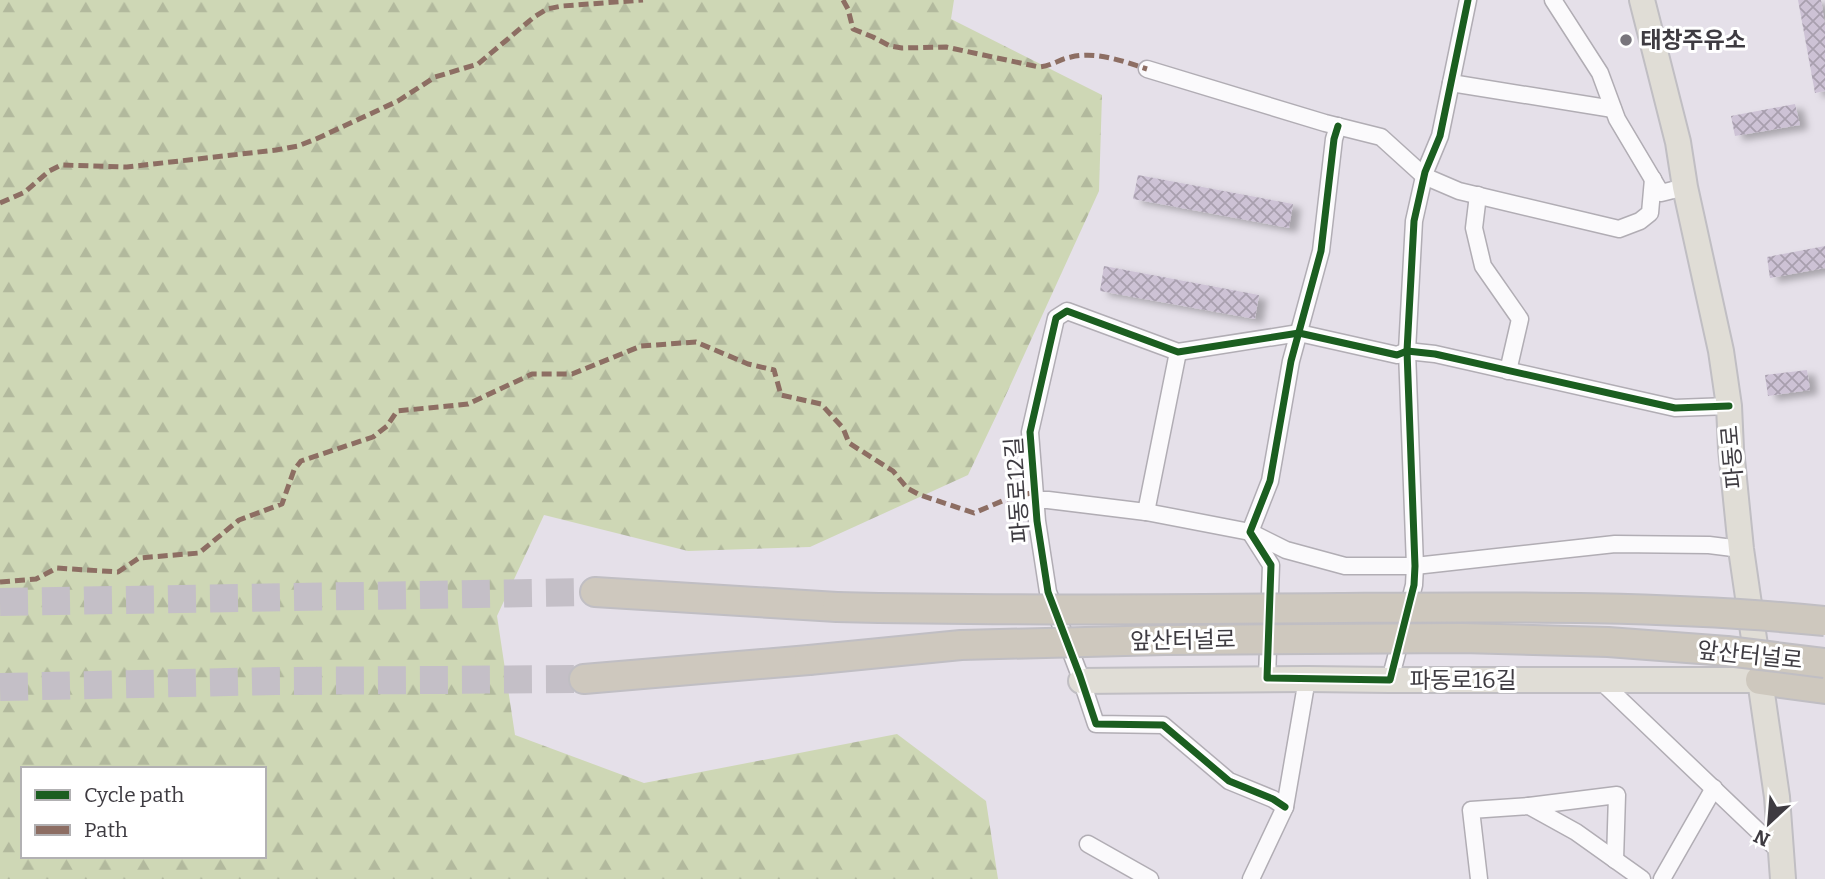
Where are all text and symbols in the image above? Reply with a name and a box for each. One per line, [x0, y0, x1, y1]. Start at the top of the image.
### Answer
place label: 태창주유소 [1640, 26, 1746, 54]
marker: 태창주유소 [1618, 32, 1634, 48]
street label: 파동로 [1715, 424, 1749, 490]
street label: 파동로12길 [999, 436, 1035, 544]
street label: 앞산터널로 [1130, 625, 1236, 655]
street label: 앞산터널로 [1696, 636, 1804, 674]
street label: 파동로16길 [1409, 666, 1517, 694]
legend [21, 767, 266, 858]
text: Cycle path [84, 782, 184, 808]
north arrow [1734, 788, 1804, 858]
text: Path [84, 817, 128, 843]
text: N [1750, 824, 1773, 851]

